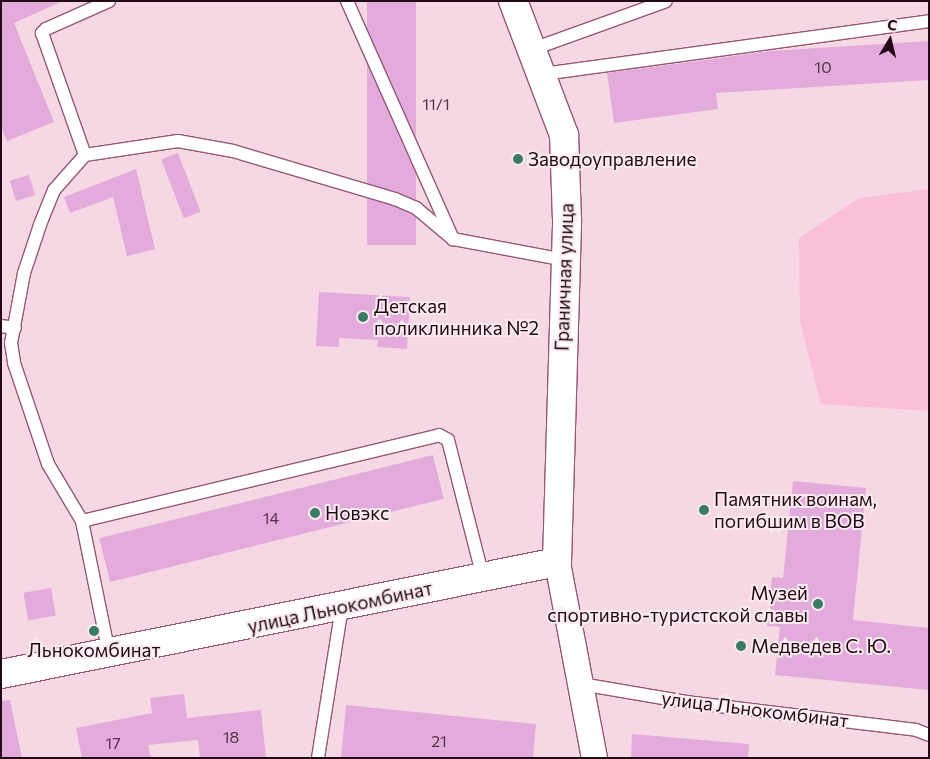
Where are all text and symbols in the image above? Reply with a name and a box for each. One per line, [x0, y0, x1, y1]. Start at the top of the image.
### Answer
north arrow [865, 15, 915, 65]
text: С [886, 16, 898, 34]
house number: 10 [814, 57, 832, 77]
house number: 11/1 [422, 94, 450, 114]
place label: Заводоуправление [528, 148, 697, 170]
marker: Заводоуправление [512, 153, 524, 165]
street label: Граничная улица [550, 203, 578, 351]
place label: Детская поликлинника №2 [374, 295, 539, 339]
marker: Детская поликлинника №2 [356, 310, 370, 324]
place label: Памятник воинам, погибшим в ВОВ [714, 488, 877, 532]
place label: Новэкс [325, 502, 389, 524]
marker: Памятник воинам, погибшим в ВОВ [698, 504, 710, 516]
marker: Новэкс [309, 507, 321, 519]
house number: 14 [263, 508, 279, 528]
street label: улица Льнокомбинат [245, 576, 435, 638]
place label: Музей спортивно-туристской славы [547, 582, 808, 626]
marker: Музей спортивно-туристской славы [812, 598, 824, 610]
marker: Льнокомбинат [88, 625, 100, 637]
place label: Медведев С. Ю. [751, 635, 891, 657]
place label: Льнокомбинат [28, 639, 160, 661]
marker: Медведев С. Ю. [735, 640, 747, 652]
street label: улица Льнокомбинат [660, 686, 850, 732]
house number: 18 [223, 727, 239, 747]
house number: 21 [431, 731, 447, 751]
house number: 17 [105, 733, 121, 753]

